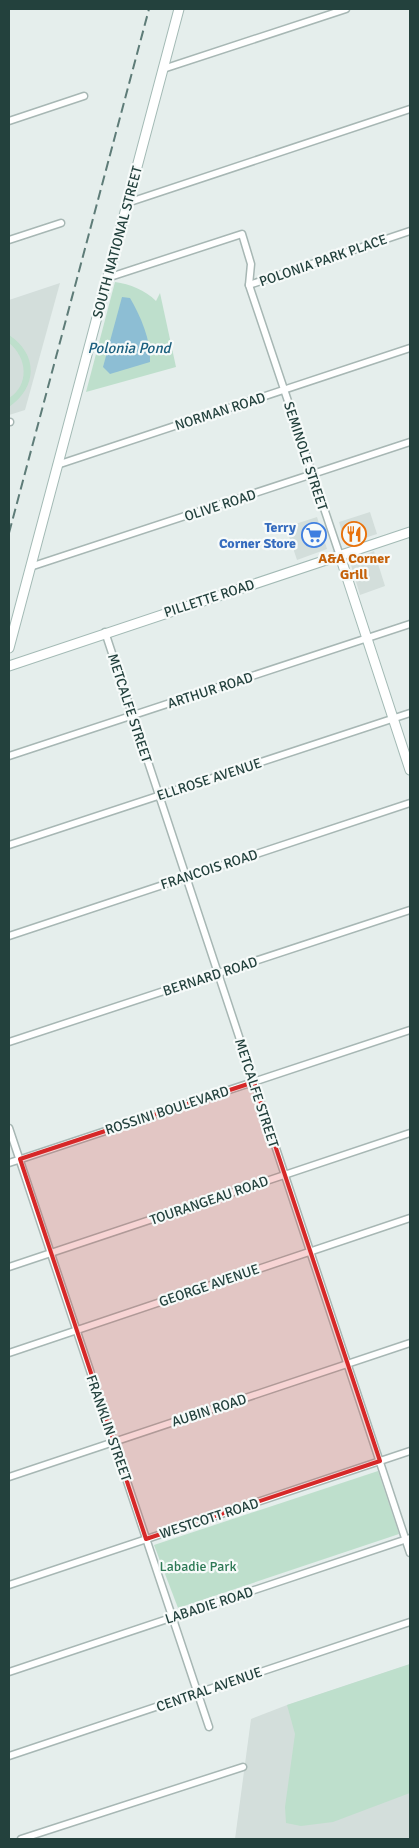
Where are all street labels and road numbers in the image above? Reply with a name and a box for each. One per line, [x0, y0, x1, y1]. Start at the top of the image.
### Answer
street label: SOUTH NATIONAL STREET [89, 164, 146, 320]
street label: POLONIA PARK PLACE [257, 231, 389, 290]
street label: NORMAN ROAD [173, 389, 268, 434]
street label: SEMINOLE STREET [280, 400, 331, 513]
street label: OLIVE ROAD [182, 486, 258, 525]
street label: PILLETTE ROAD [162, 576, 257, 621]
street label: METCALFE STREET [104, 651, 155, 765]
street label: ARTHUR ROAD [165, 669, 255, 712]
street label: ELLROSE AVENUE [155, 755, 264, 804]
street label: FRANCOIS ROAD [158, 846, 260, 893]
street label: BERNARD ROAD [161, 953, 260, 1000]
street label: METCALFE STREET [231, 1036, 282, 1150]
street label: ROSSINI BOULEVARD [103, 1082, 231, 1139]
street label: TOURANGEAU ROAD [148, 1172, 271, 1229]
street label: GEORGE AVENUE [157, 1260, 262, 1311]
street label: FRANKLIN STREET [82, 1373, 135, 1484]
street label: AUBIN ROAD [170, 1390, 249, 1431]
street label: WESTCOTT ROAD [158, 1494, 261, 1542]
street label: LABADIE ROAD [163, 1583, 255, 1628]
street label: CENTRAL AVENUE [154, 1663, 264, 1716]

